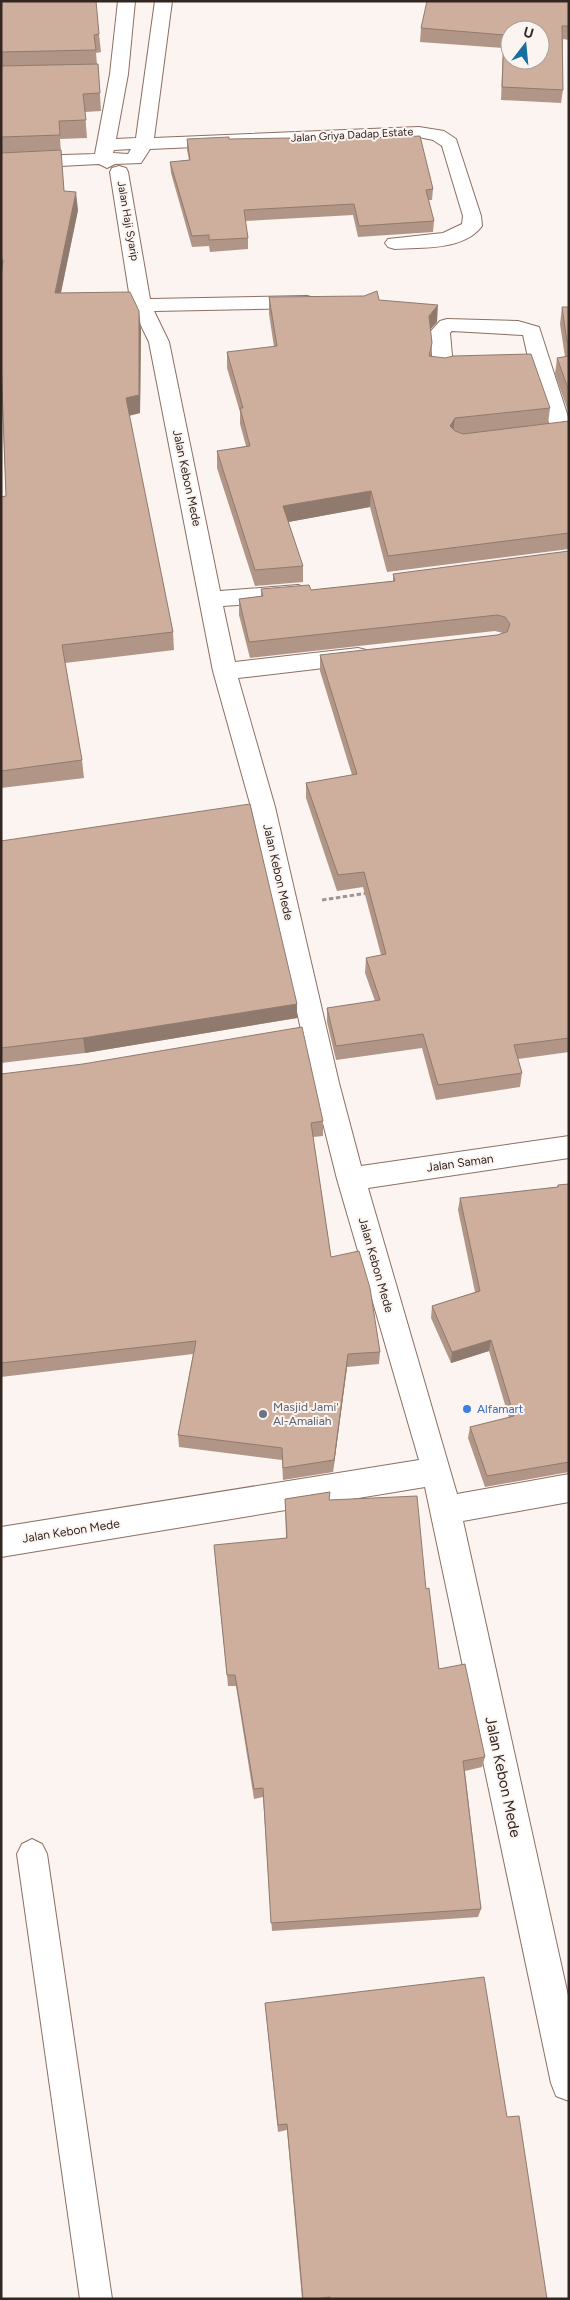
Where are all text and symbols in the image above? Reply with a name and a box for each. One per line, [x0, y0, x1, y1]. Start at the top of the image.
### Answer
north arrow [500, 20, 550, 70]
text: U [521, 23, 536, 43]
street label: Jalan Griya Dadap Estate [290, 125, 414, 145]
street label: Jalan Haji Syarip [115, 180, 142, 263]
street label: Jalan Kebon Mede [170, 428, 204, 528]
street label: Jalan Kebon Mede [260, 822, 296, 922]
street label: Jalan Saman [426, 1151, 495, 1175]
street label: Jalan Kebon Mede [356, 1216, 396, 1315]
place label: Masjid Jami' Al-Amaliah [273, 1400, 339, 1428]
place label: Alfamart [477, 1402, 524, 1416]
marker: Alfamart [461, 1403, 473, 1415]
marker: Masjid Jami' Al-Amaliah [257, 1408, 269, 1420]
street label: Jalan Kebon Mede [21, 1516, 121, 1546]
street label: Jalan Kebon Mede [481, 1715, 525, 1839]

